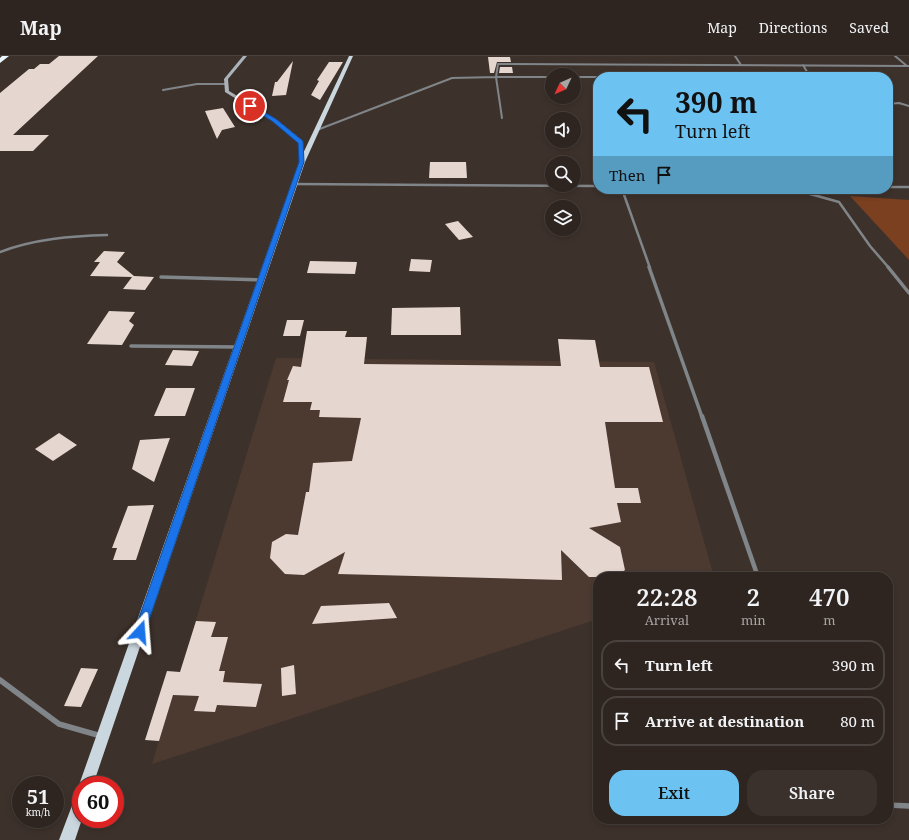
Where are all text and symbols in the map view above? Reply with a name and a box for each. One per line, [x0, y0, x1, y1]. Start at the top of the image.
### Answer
text: Map [20, 15, 62, 41]
text: Map [707, 18, 737, 37]
text: Directions [759, 18, 827, 37]
text: Saved [849, 18, 889, 37]
north arrow [545, 68, 581, 104]
map controls [545, 68, 581, 236]
text: 390 m [675, 83, 757, 121]
icon: left [609, 88, 661, 140]
pin [233, 89, 267, 123]
icon: arrive [239, 95, 261, 117]
button: sound [545, 112, 581, 148]
text: Turn left [675, 119, 750, 143]
button: search [545, 156, 581, 192]
icon: arrive [653, 164, 675, 186]
text: Then [609, 165, 645, 185]
button: layers [545, 200, 581, 236]
text: 22:28 [636, 580, 698, 613]
text: 2 [747, 580, 760, 613]
text: 470 [809, 580, 850, 613]
position arrow [119, 611, 161, 653]
text: Arrival [645, 611, 689, 629]
text: min [741, 611, 766, 629]
text: m [823, 611, 835, 629]
icon: left [611, 654, 633, 676]
text: Turn left [645, 655, 713, 675]
text: 390 m [832, 655, 875, 675]
icon: arrive [611, 710, 633, 732]
text: Arrive at destination [645, 711, 804, 731]
text: 80 m [840, 711, 875, 731]
button: Exit [609, 770, 739, 816]
button: Share [747, 770, 877, 816]
speed limit sign: 60 [72, 776, 124, 828]
text: 51 [27, 783, 49, 810]
text: km/h [26, 805, 50, 819]

